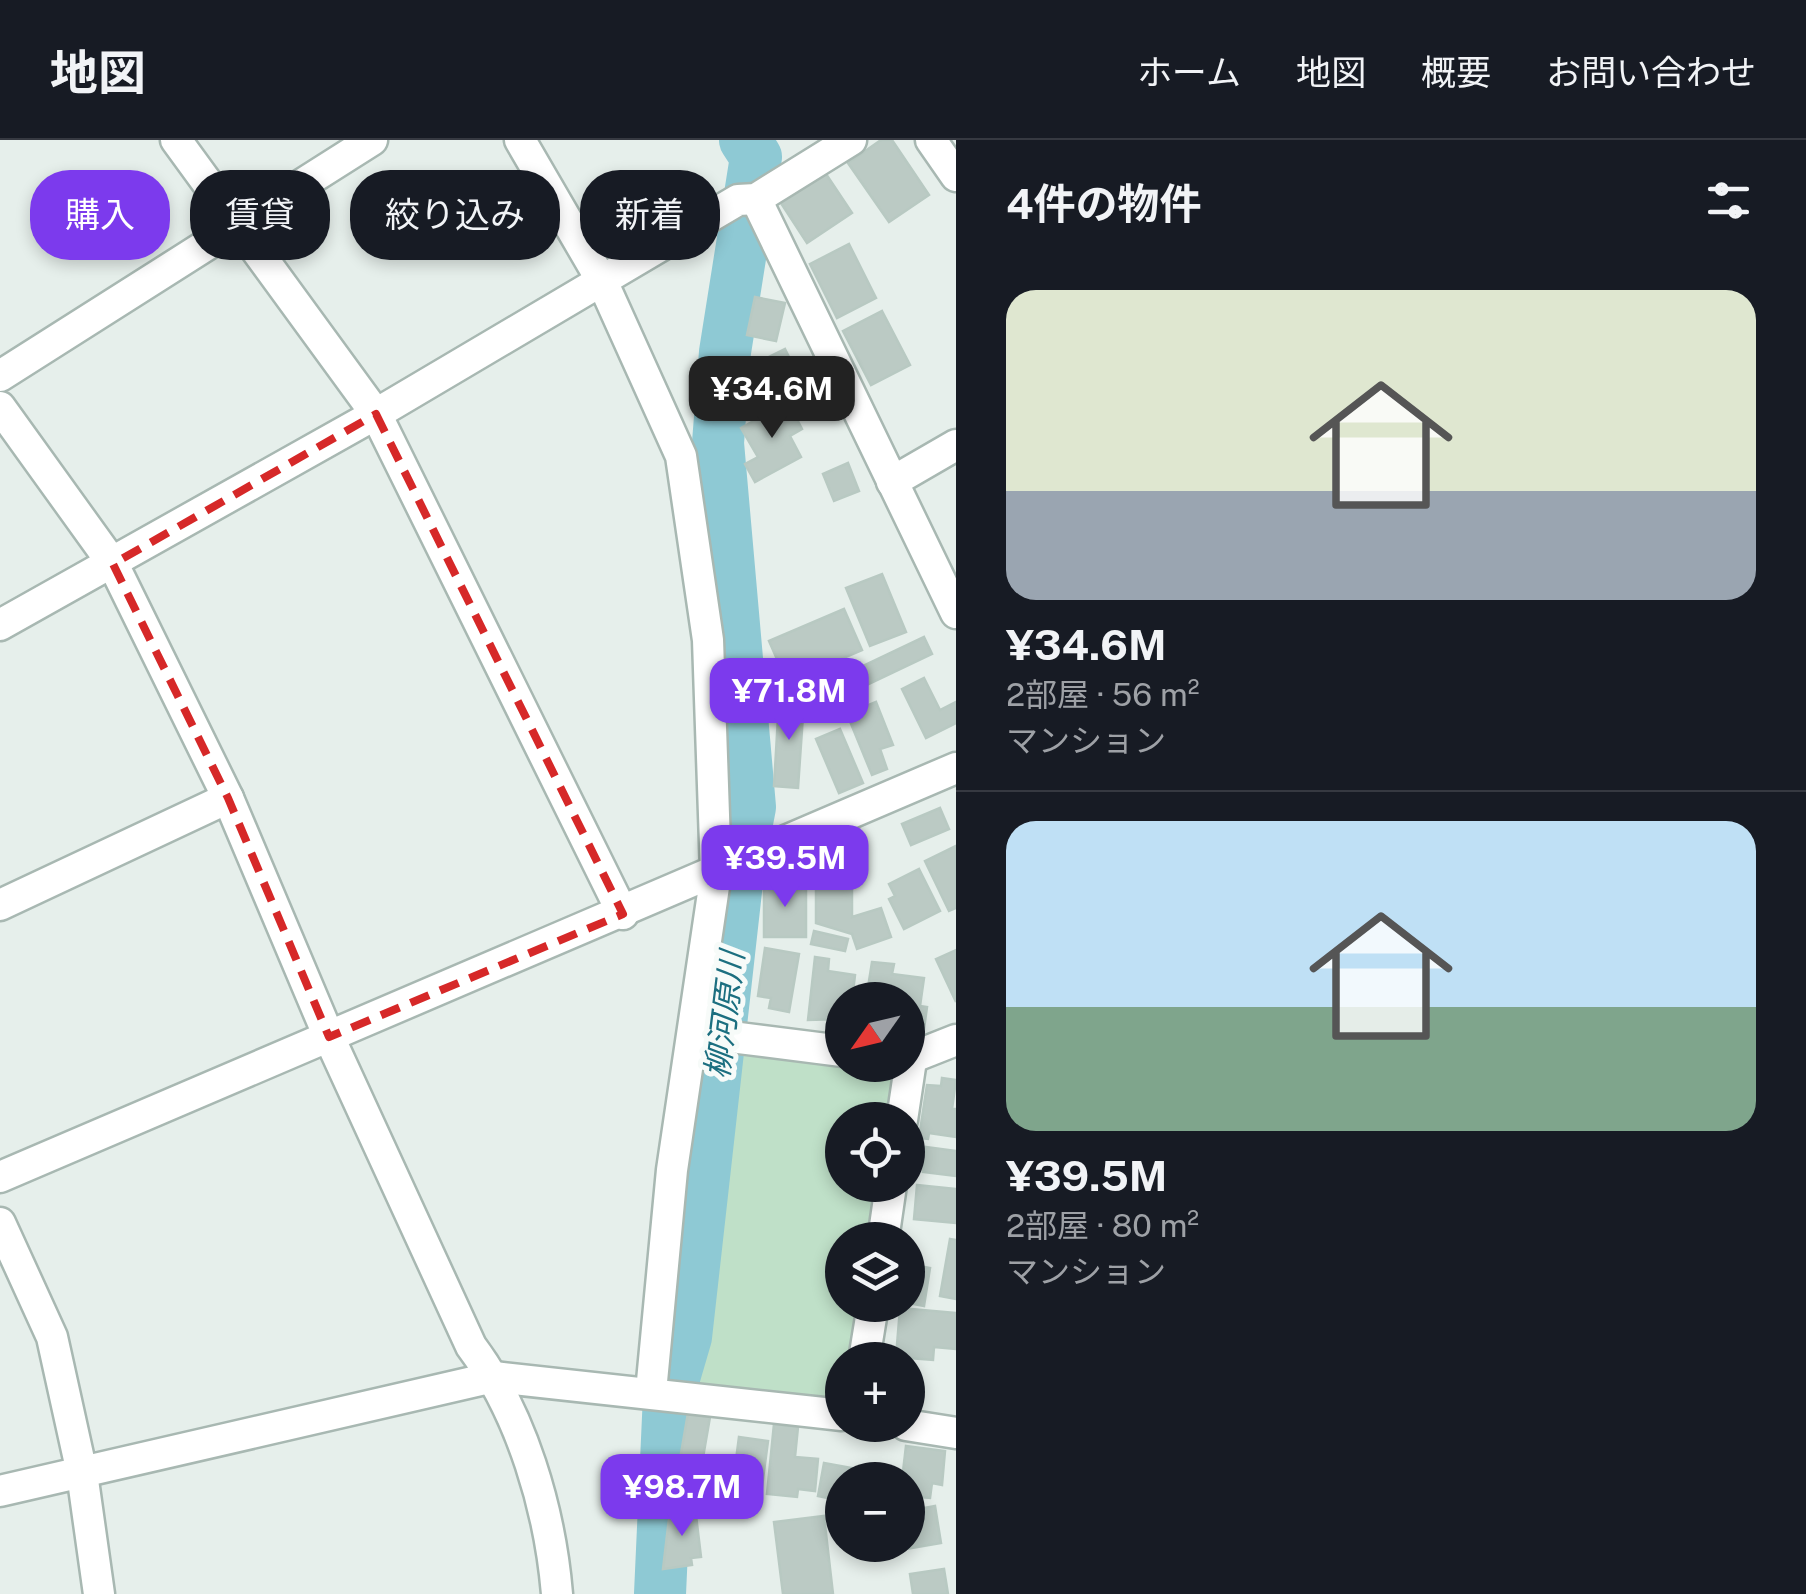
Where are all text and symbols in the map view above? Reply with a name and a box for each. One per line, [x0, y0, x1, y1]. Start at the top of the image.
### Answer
text: 地図 [50, 44, 146, 101]
text: ホーム [1137, 52, 1241, 93]
text: 地図 [1296, 52, 1366, 93]
text: 概要 [1421, 52, 1491, 93]
text: お問い合わせ [1546, 52, 1756, 93]
chip: 購入 [30, 170, 170, 260]
chip: 賃貸 [190, 170, 330, 260]
chip: 絞り込み [350, 170, 560, 260]
chip: 新着 [580, 170, 720, 260]
icon: filters [1701, 173, 1756, 228]
text: 4件の物件 [1006, 179, 1202, 228]
icon: home [1291, 355, 1471, 535]
pin: ¥34.6M [691, 356, 853, 441]
text: ¥34.6M [711, 370, 833, 407]
text: ¥34.6M [1006, 620, 1167, 669]
pin: ¥71.8M [708, 658, 870, 743]
text: ¥71.8M [732, 672, 846, 709]
text: 2部屋 · 56 m² [1006, 676, 1199, 713]
text: マンション [1006, 722, 1166, 759]
pin: ¥39.5M [704, 825, 866, 910]
text: ¥39.5M [724, 839, 846, 876]
icon: home [1291, 886, 1471, 1066]
water label: 柳河原川 [698, 946, 751, 1081]
north arrow [825, 982, 925, 1082]
map controls [825, 982, 925, 1562]
button: locate [825, 1102, 925, 1202]
text: ¥39.5M [1006, 1151, 1167, 1200]
text: 2部屋 · 80 m² [1006, 1207, 1199, 1244]
button: layers [825, 1222, 925, 1322]
text: マンション [1006, 1253, 1166, 1290]
button: + [825, 1342, 925, 1442]
pin: ¥98.7M [601, 1454, 763, 1539]
button: − [825, 1462, 925, 1562]
text: ¥98.7M [623, 1468, 741, 1505]

